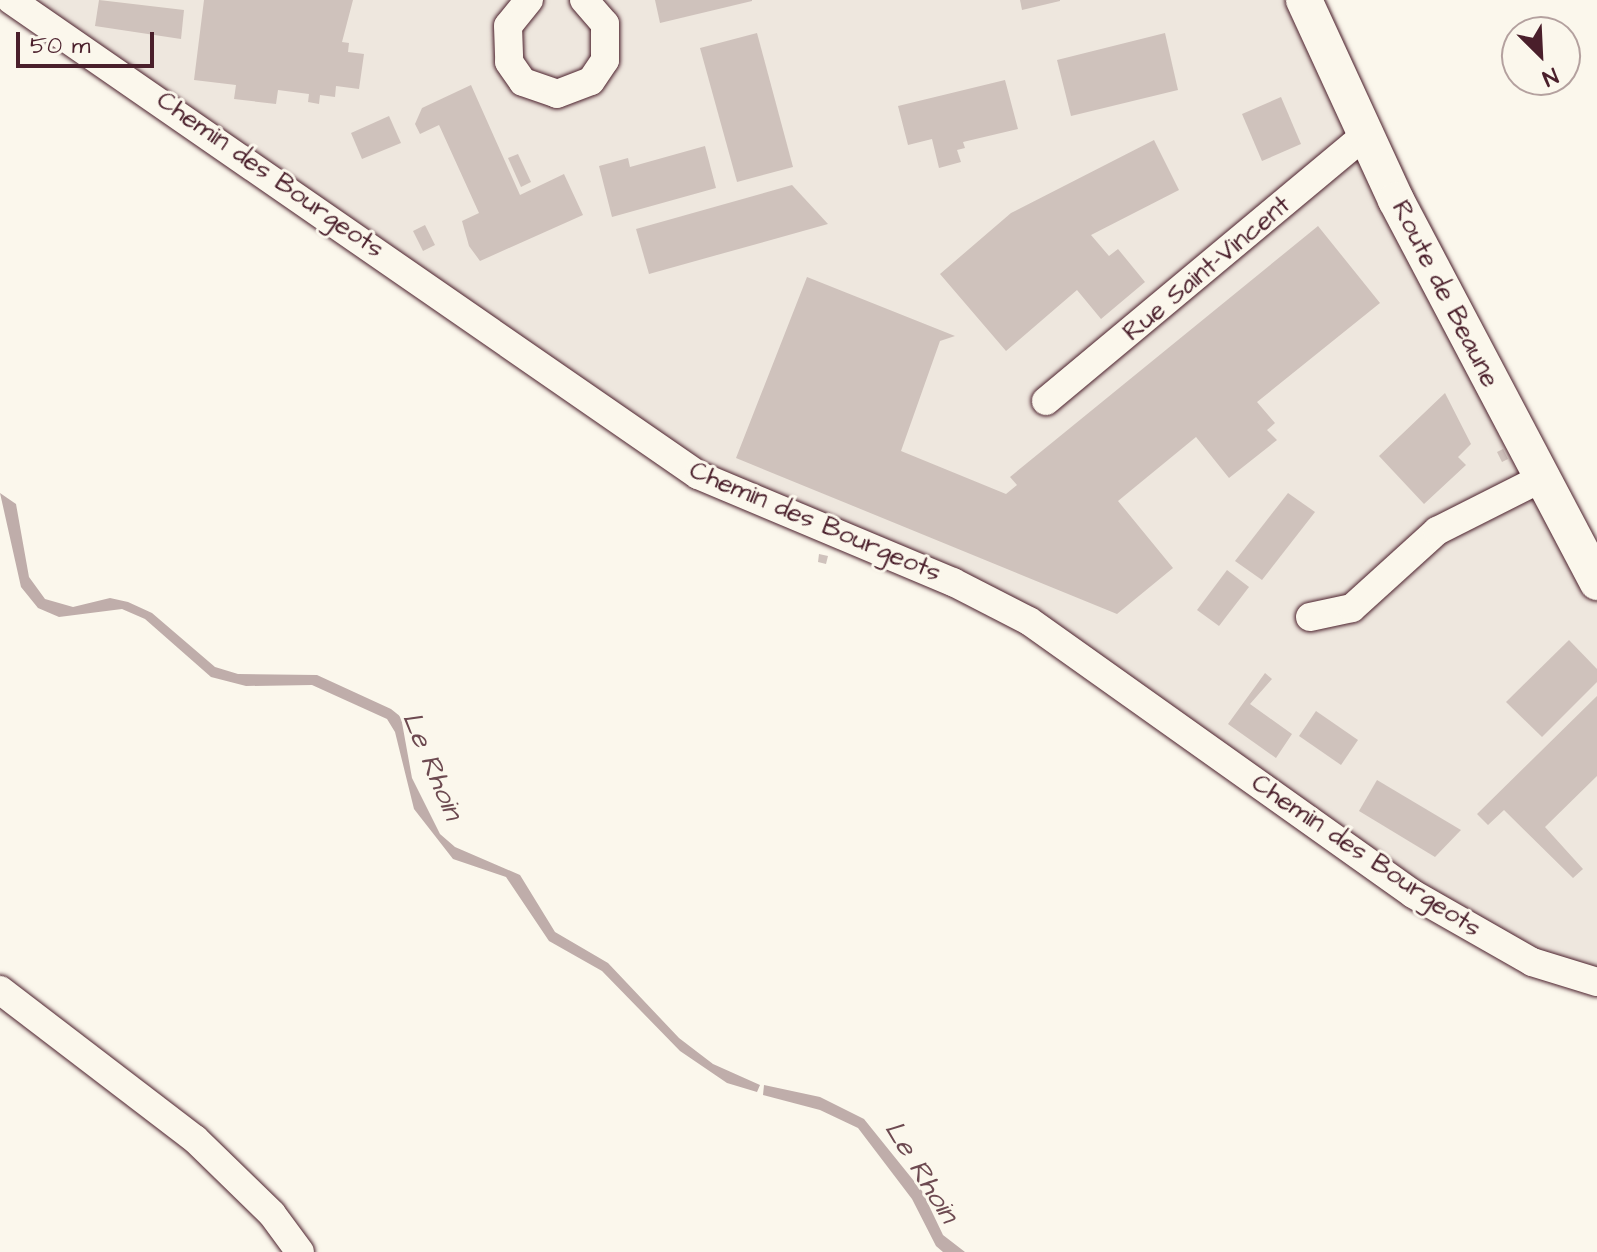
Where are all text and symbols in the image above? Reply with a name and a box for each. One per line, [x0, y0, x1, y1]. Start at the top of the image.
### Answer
scale bar [20, 16, 158, 66]
north arrow [1501, 16, 1581, 96]
text: 50 m [30, 29, 90, 63]
text: N [1538, 60, 1563, 94]
street label: Chemin des Bourgeots [150, 85, 390, 265]
street label: Rue Saint-Vincent [1117, 190, 1297, 348]
street label: Route de Beaune [1385, 195, 1505, 393]
street label: Chemin des Bourgeots [685, 455, 945, 589]
water label: Le Rhoin [394, 707, 470, 825]
street label: Chemin des Bourgeots [1245, 768, 1487, 944]
water label: Le Rhoin [877, 1115, 965, 1229]

